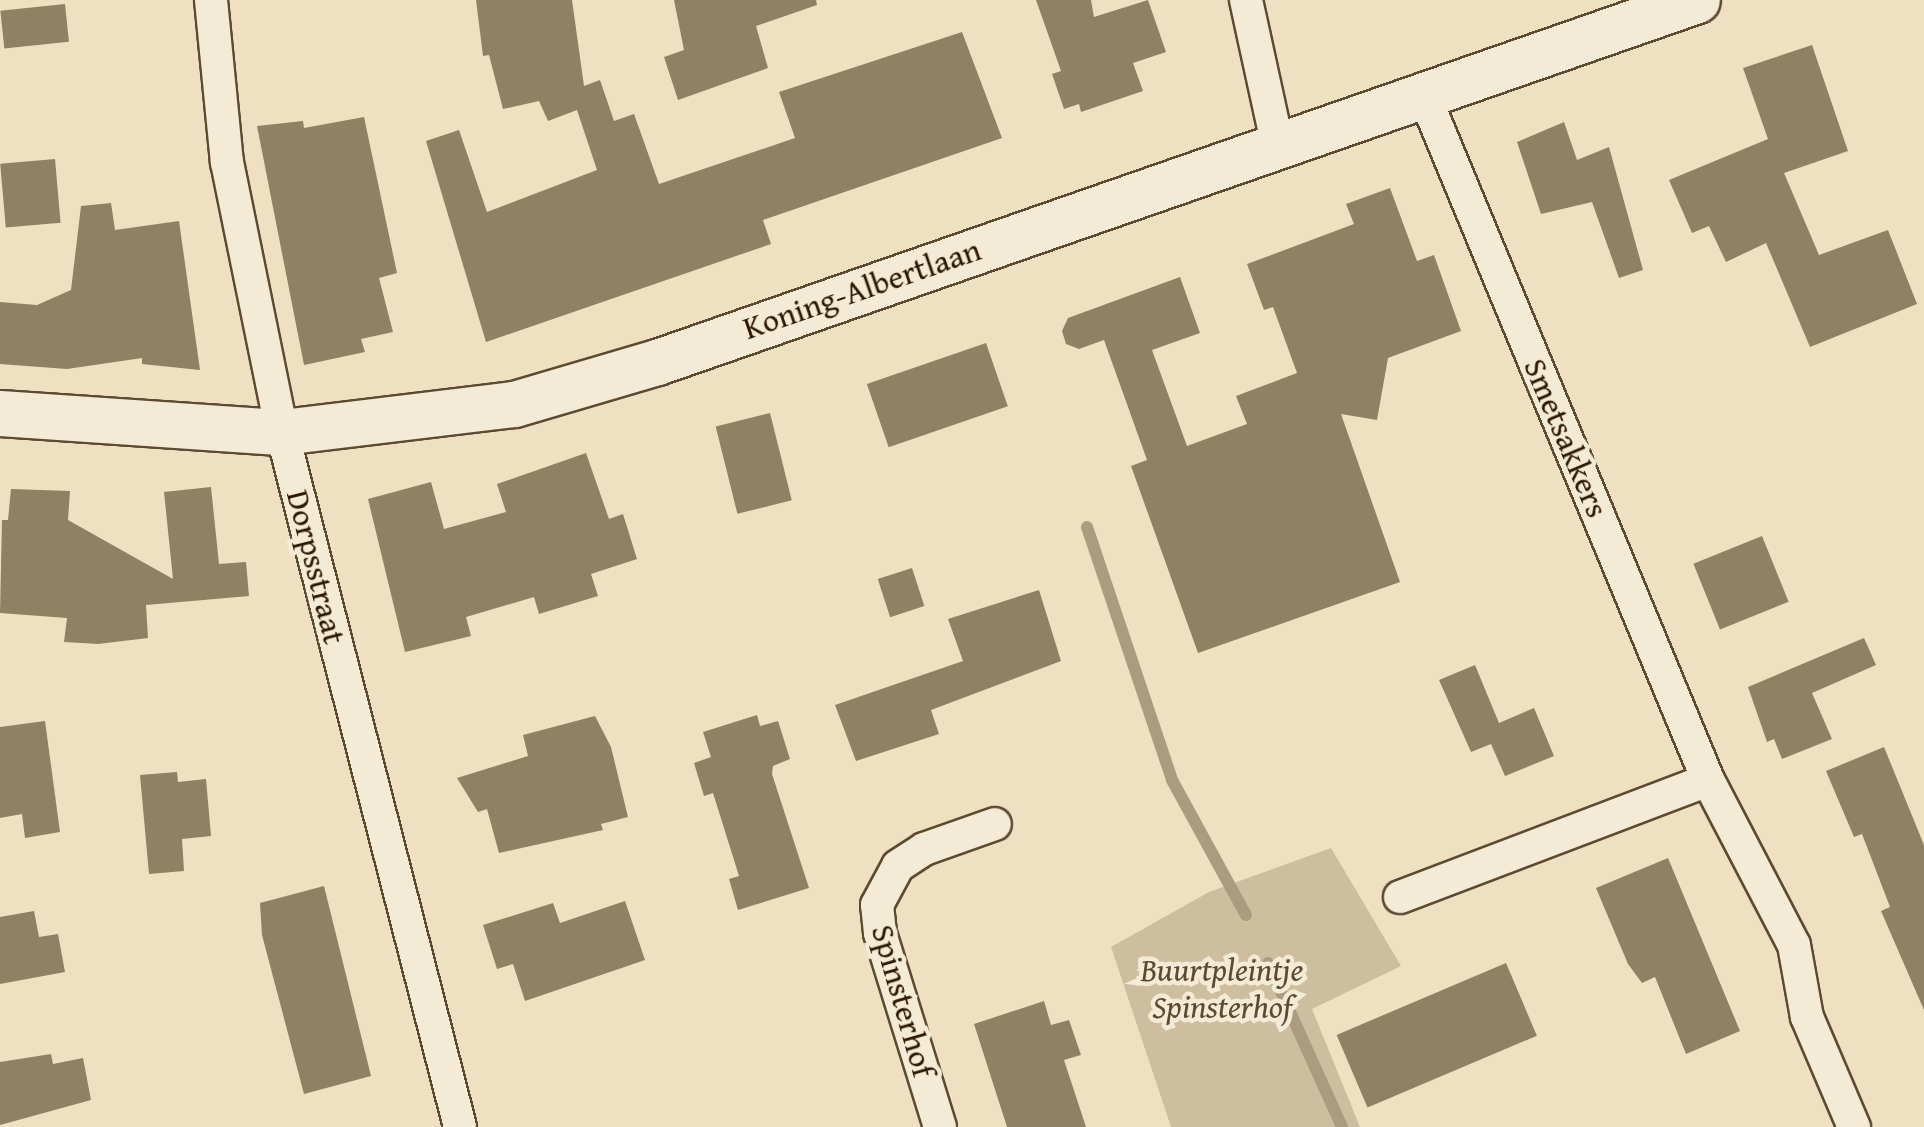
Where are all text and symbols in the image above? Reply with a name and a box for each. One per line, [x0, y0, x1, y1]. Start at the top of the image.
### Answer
street label: Koning-Albertlaan [738, 230, 986, 348]
street label: Smetsakkers [1515, 353, 1617, 523]
street label: Dorpsstraat [278, 486, 354, 648]
street label: Spinsterhof [863, 920, 943, 1082]
park label: Buurtpleintje Spinsterhof [1141, 952, 1303, 1027]

